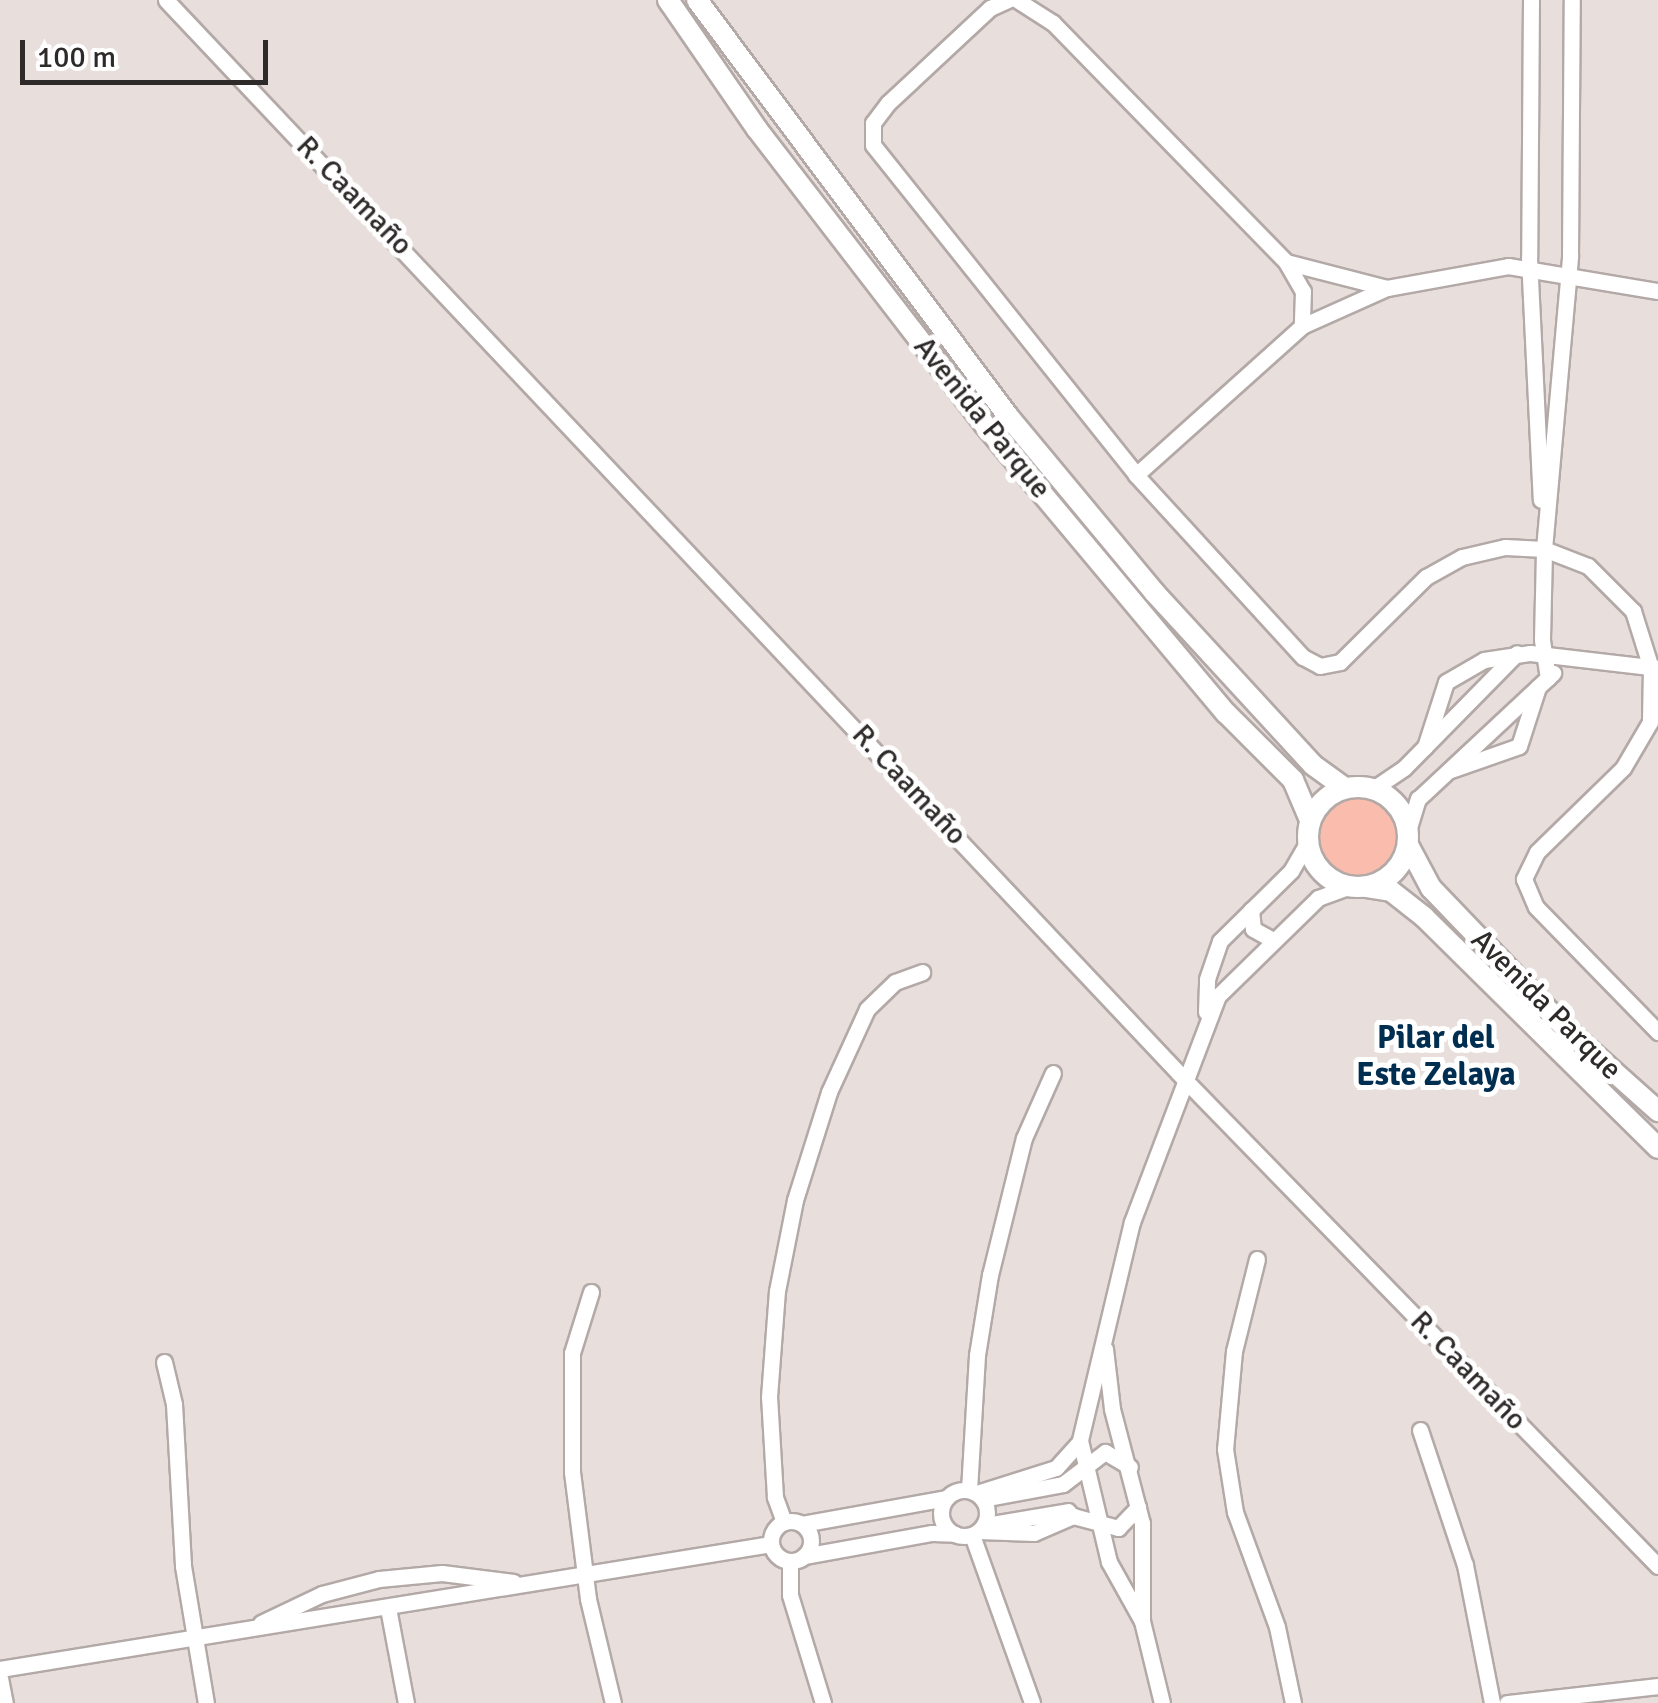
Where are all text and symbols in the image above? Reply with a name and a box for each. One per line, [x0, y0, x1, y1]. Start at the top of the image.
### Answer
scale bar [25, 20, 272, 82]
text: 100 m [37, 39, 116, 76]
street label: R. Caamaño [288, 129, 420, 263]
street label: Avenida Parque [906, 330, 1058, 506]
street label: R. Caamaño [844, 717, 974, 853]
street label: Avenida Parque [1463, 922, 1629, 1088]
district label: Pilar del Este Zelaya [1356, 1020, 1516, 1095]
street label: R. Caamaño [1402, 1304, 1534, 1438]

